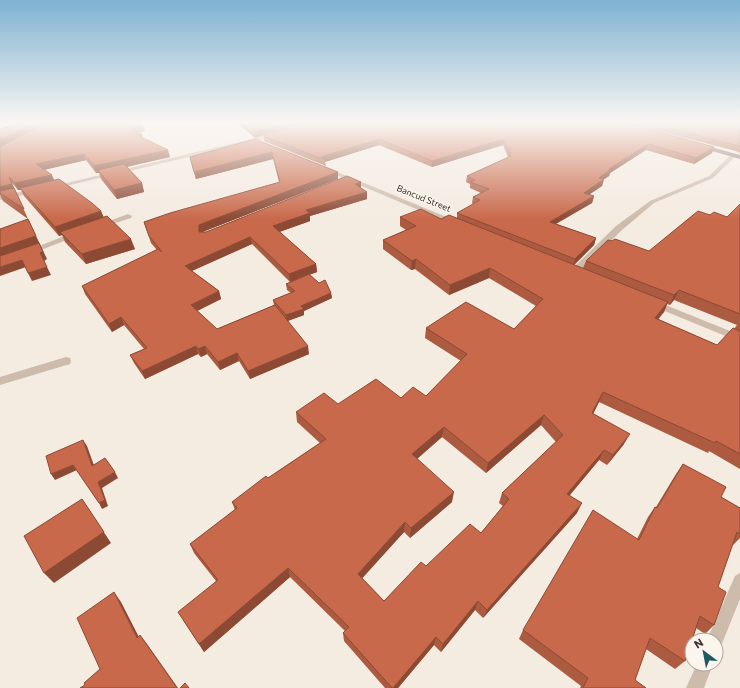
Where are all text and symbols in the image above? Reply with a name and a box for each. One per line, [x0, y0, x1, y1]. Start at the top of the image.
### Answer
street label: Bancud Street [395, 182, 453, 214]
north arrow [684, 632, 724, 672]
text: N [691, 635, 705, 651]

